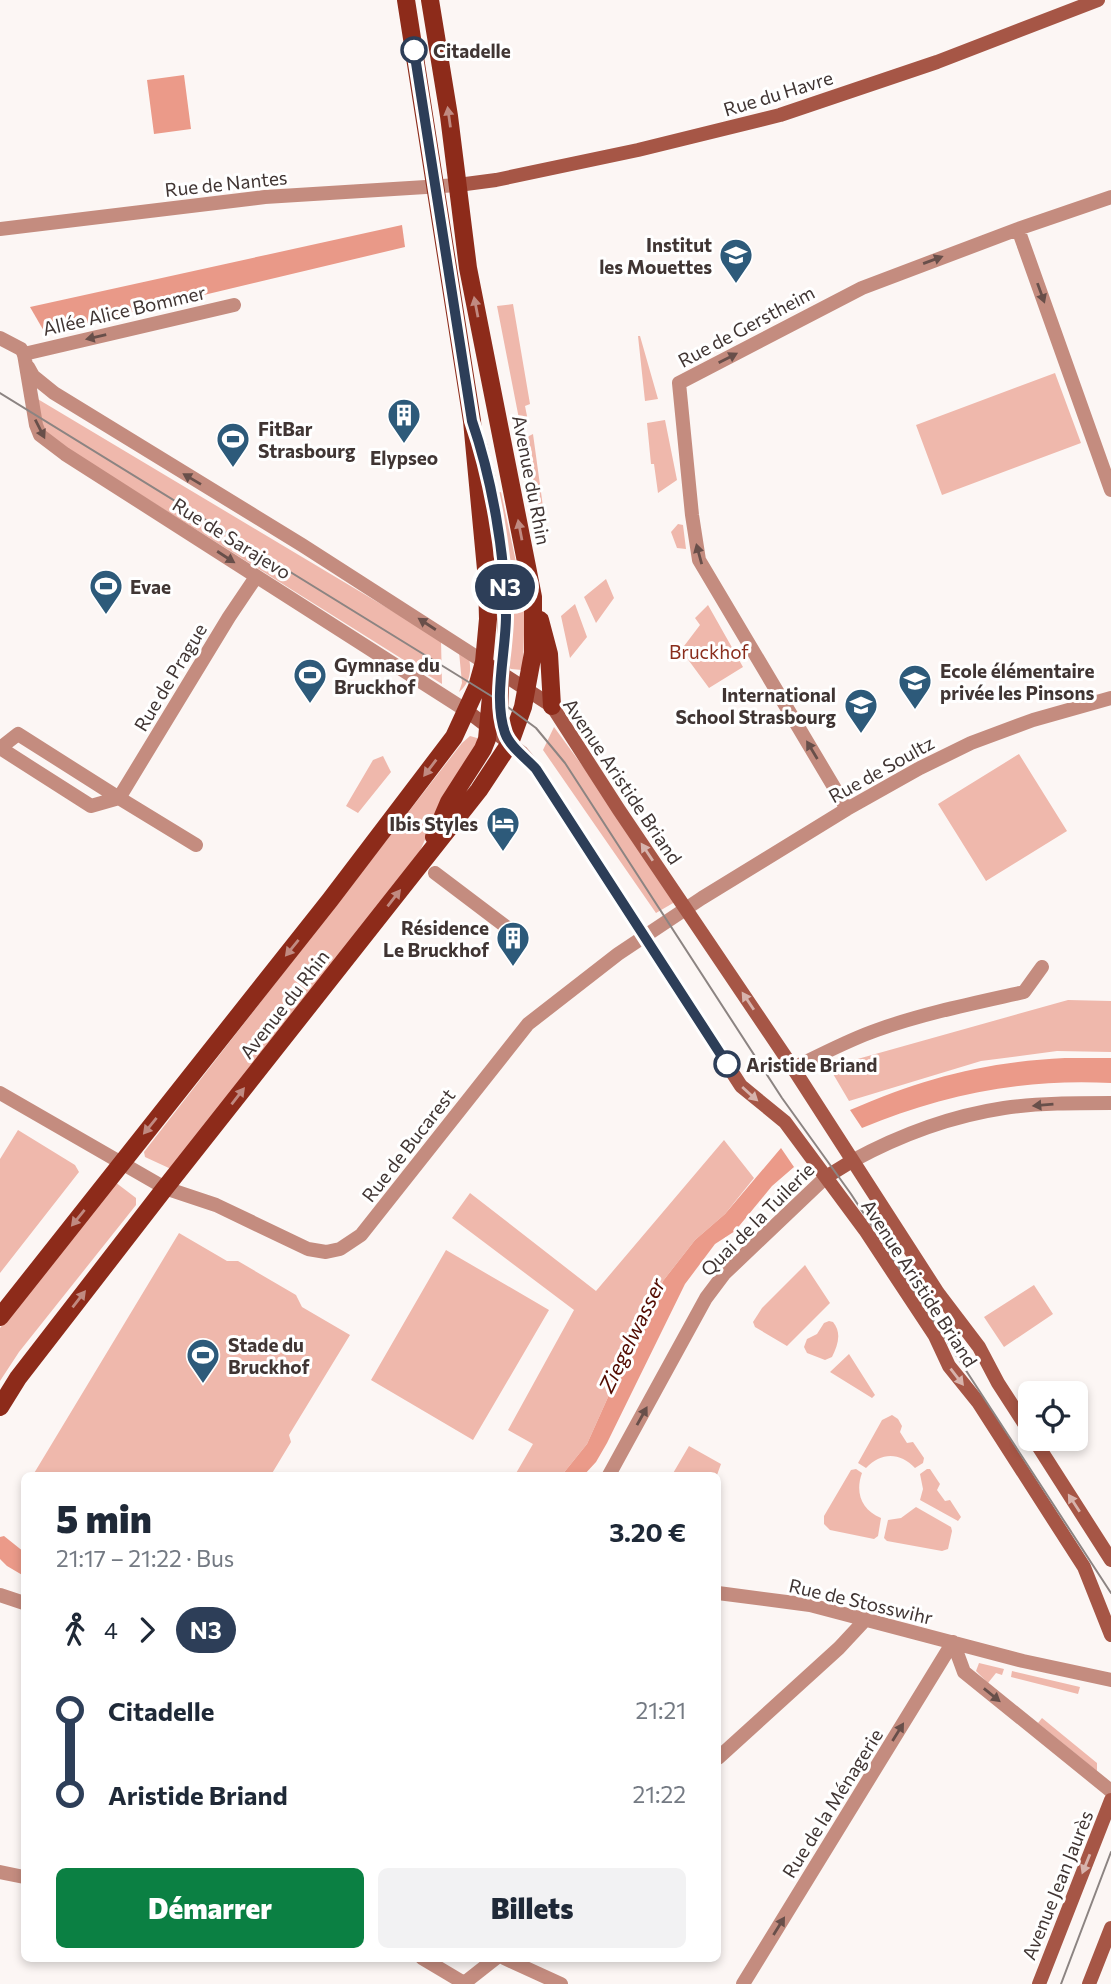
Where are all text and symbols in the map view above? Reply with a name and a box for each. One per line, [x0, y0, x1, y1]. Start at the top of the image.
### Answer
marker: Citadelle [401, 37, 427, 63]
place label: Citadelle [433, 39, 511, 62]
street label: Rue du Havre [721, 65, 835, 121]
one-way arrow [443, 106, 454, 128]
street label: Rue de Nantes [164, 165, 288, 201]
place label: Institut les Mouettes [599, 233, 712, 278]
school or university icon: Institut les Mouettes [717, 236, 755, 285]
one-way arrow [923, 255, 944, 266]
street label: Allée Alice Bommer [40, 280, 208, 340]
street label: Rue de Gerstheim [674, 280, 818, 372]
one-way arrow [1036, 283, 1047, 304]
one-way arrow [470, 296, 481, 318]
one-way arrow [85, 331, 107, 342]
one-way arrow [718, 353, 738, 364]
building icon: Elypseo [385, 396, 423, 445]
street label: Avenue du Rhin [508, 413, 556, 547]
place label: FitBar Strasbourg [258, 417, 356, 462]
one-way arrow [33, 420, 45, 440]
sports icon: FitBar Strasbourg [214, 420, 252, 469]
place label: Elypseo [370, 446, 438, 469]
one-way arrow [183, 472, 202, 485]
street label: Rue de Sarajevo [169, 492, 295, 584]
one-way arrow [514, 519, 525, 541]
one-way arrow [693, 542, 704, 564]
one-way arrow [216, 550, 235, 563]
line badge: N3 [474, 564, 536, 610]
sports icon: Evae [87, 567, 125, 616]
text: N3 [489, 572, 521, 601]
place label: Evae [130, 575, 171, 598]
one-way arrow [417, 618, 437, 631]
street label: Rue de Prague [129, 619, 211, 735]
park label: Bruckhof [669, 640, 749, 663]
place label: Gymnase du Bruckhof [334, 653, 440, 698]
sports icon: Gymnase du Bruckhof [291, 656, 329, 705]
place label: Ecole élémentaire privée les Pinsons [940, 659, 1094, 704]
school or university icon: Ecole élémentaire privée les Pinsons [896, 662, 934, 711]
place label: International School Strasbourg [675, 683, 837, 728]
school or university icon: International School Strasbourg [842, 686, 880, 735]
street label: Avenue Aristide Briand [559, 694, 687, 868]
street label: Rue de Soultz [824, 731, 938, 807]
one-way arrow [806, 741, 818, 760]
one-way arrow [424, 759, 438, 777]
hotel icon: Ibis Styles [484, 804, 522, 853]
place label: Ibis Styles [389, 812, 478, 835]
one-way arrow [641, 842, 654, 862]
one-way arrow [387, 890, 402, 908]
place label: Résidence Le Bruckhof [383, 916, 489, 961]
building icon: Résidence Le Bruckhof [494, 919, 532, 968]
one-way arrow [284, 939, 299, 957]
street label: Avenue du Rhin [234, 945, 334, 1063]
one-way arrow [742, 991, 755, 1010]
marker: Aristide Briand [714, 1051, 740, 1077]
place label: Aristide Briand [746, 1053, 877, 1076]
street label: Rue de Bucarest [357, 1084, 459, 1206]
one-way arrow [741, 1086, 759, 1102]
one-way arrow [231, 1088, 246, 1106]
one-way arrow [1032, 1099, 1054, 1110]
one-way arrow [143, 1117, 158, 1135]
street label: Quai de la Tuilerie [695, 1157, 819, 1281]
street label: Avenue Aristide Briand [857, 1195, 983, 1371]
one-way arrow [71, 1209, 86, 1226]
water label: Ziegelwasser [592, 1273, 670, 1397]
one-way arrow [72, 1291, 87, 1309]
place label: Stade du Bruckhof [228, 1333, 310, 1378]
sports icon: Stade du Bruckhof [184, 1336, 222, 1385]
one-way arrow [950, 1367, 965, 1385]
map controls [1018, 1381, 1088, 1451]
button: locate [1018, 1381, 1088, 1451]
one-way arrow [636, 1406, 648, 1425]
one-way arrow [1068, 1493, 1081, 1512]
text: 5 min [56, 1494, 152, 1541]
text: 3.20 € [609, 1516, 686, 1547]
text: 21:17 – 21:22 · Bus [56, 1544, 234, 1572]
street label: Rue de Stosswihr [787, 1573, 936, 1629]
icon: walk [56, 1611, 94, 1649]
icon: forward [128, 1611, 166, 1649]
text: N3 [190, 1615, 222, 1644]
text: 4 [104, 1616, 118, 1644]
one-way arrow [983, 1688, 1001, 1703]
text: Citadelle [108, 1695, 214, 1726]
text: 21:21 [635, 1696, 686, 1724]
one-way arrow [892, 1723, 904, 1742]
street label: Rue de la Ménagerie [777, 1724, 887, 1882]
text: Aristide Briand [108, 1779, 288, 1810]
text: 21:22 [632, 1780, 686, 1808]
street label: Avenue Jean Jaurès [1017, 1807, 1097, 1963]
one-way arrow [1081, 1853, 1092, 1874]
button: Démarrer [56, 1868, 364, 1948]
button: Billets [378, 1868, 686, 1948]
one-way arrow [772, 1916, 785, 1935]

